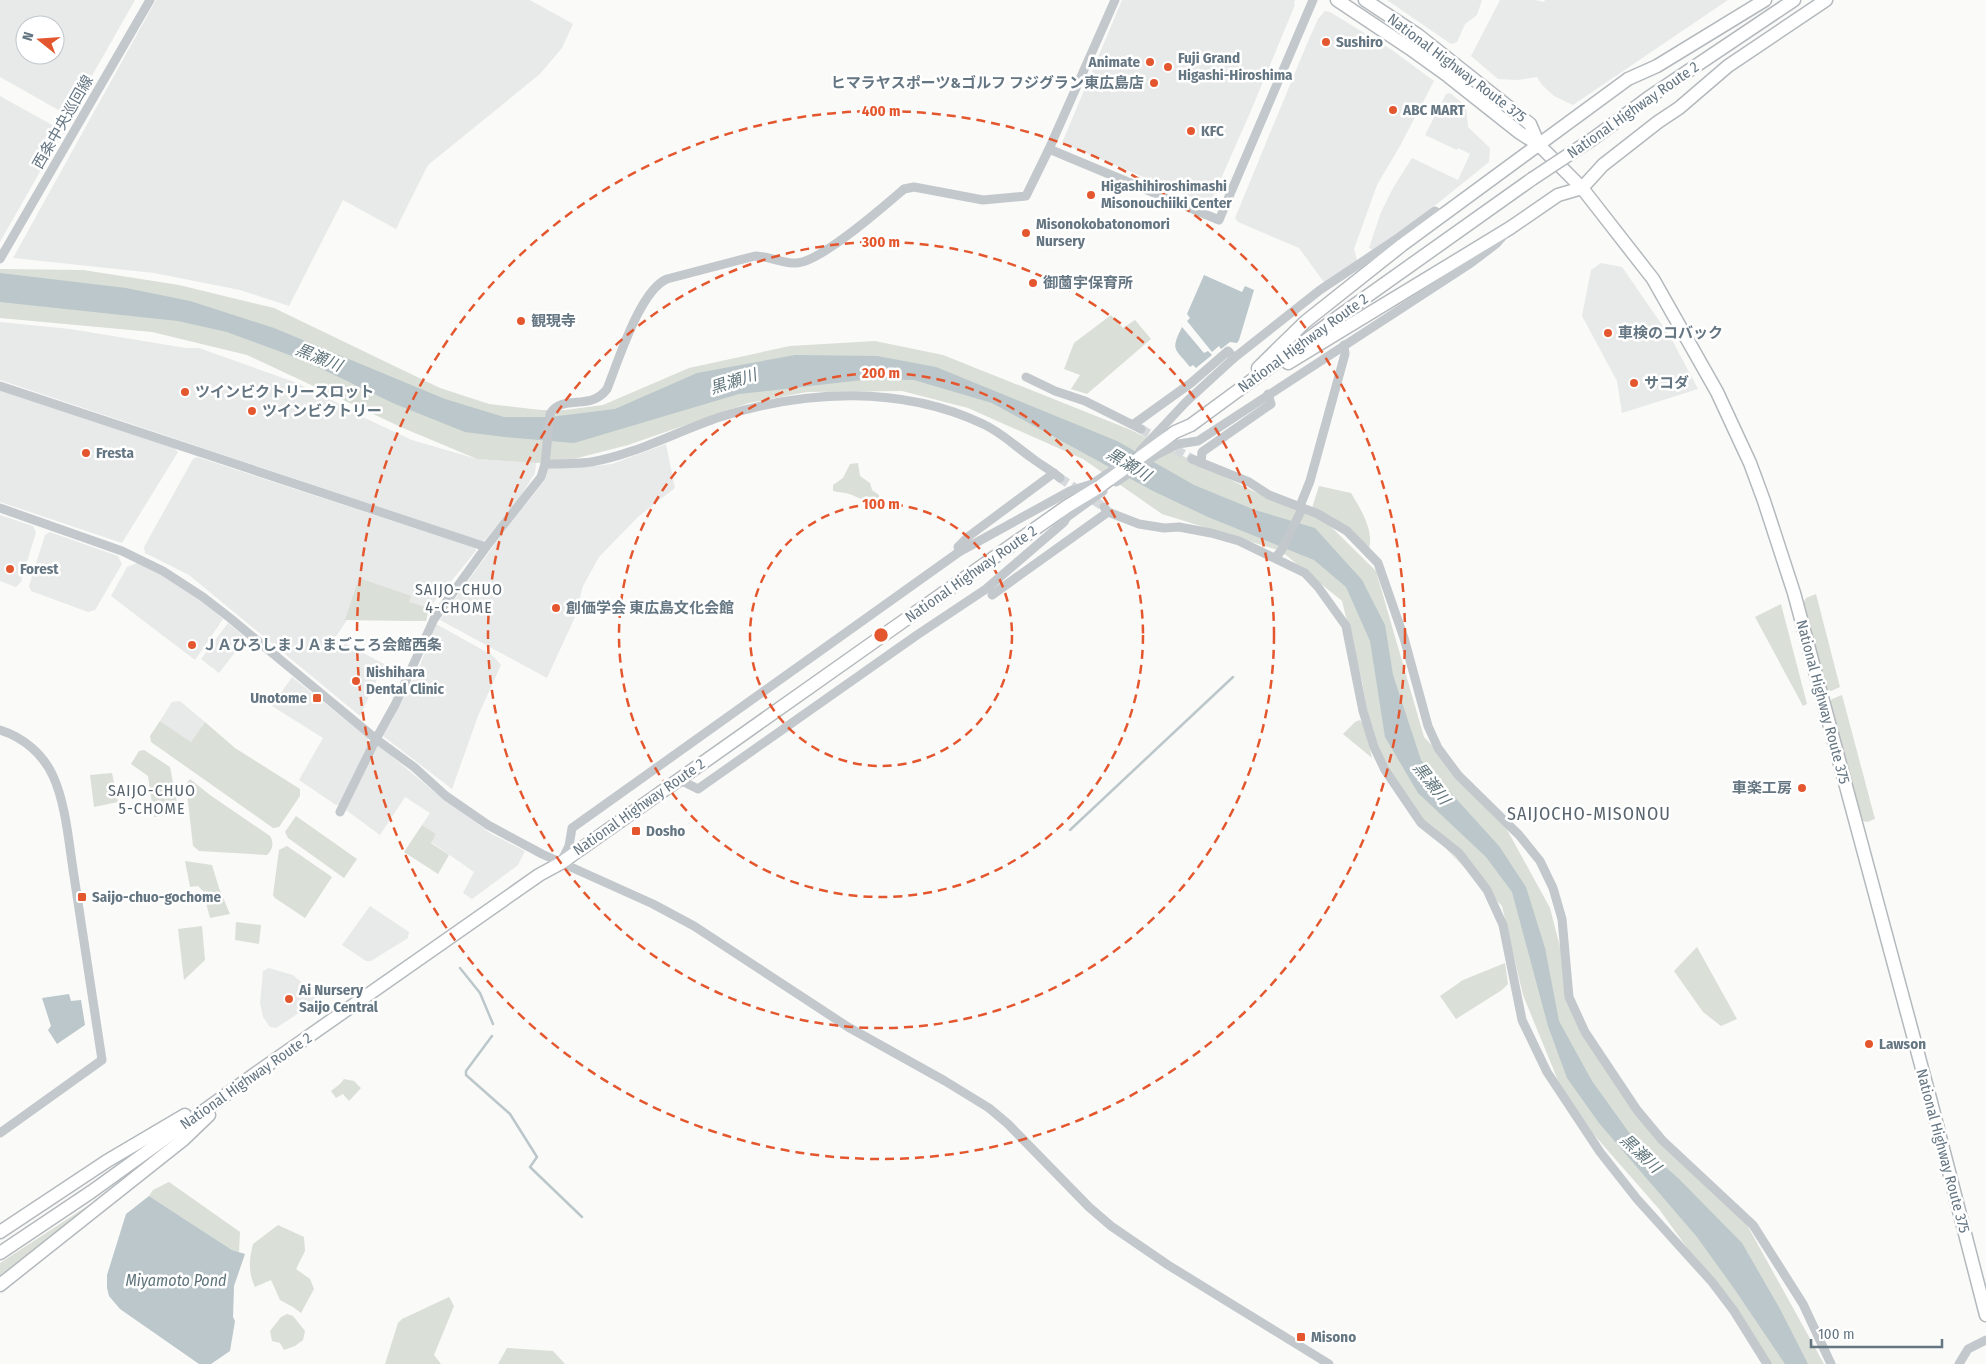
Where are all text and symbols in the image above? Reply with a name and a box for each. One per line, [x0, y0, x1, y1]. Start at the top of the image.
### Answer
street label: National Highway Route 375 [1384, 10, 1530, 126]
north arrow [15, 15, 65, 65]
text: N [19, 30, 37, 43]
place label: Sushiro [1336, 33, 1383, 51]
marker: Sushiro [1320, 36, 1332, 48]
place label: Fuji Grand Higashi-Hiroshima [1178, 49, 1293, 84]
place label: Animate [1088, 53, 1140, 71]
marker: Animate [1144, 56, 1156, 68]
street label: National Highway Route 2 [1564, 58, 1703, 162]
marker: Fuji Grand Higashi-Hiroshima [1162, 61, 1174, 73]
street label: 西条中央巡回線 [29, 72, 97, 172]
place label: ヒマラヤスポーツ&ゴルフ フジグラン東広島店 [831, 74, 1144, 92]
marker: ヒマラヤスポーツ&ゴルフ フジグラン東広島店 [1148, 77, 1160, 89]
place label: ABC MART [1402, 101, 1466, 119]
text: 400 m [862, 102, 900, 120]
marker: ABC MART [1387, 104, 1399, 116]
place label: KFC [1201, 122, 1224, 140]
marker: KFC [1185, 125, 1197, 137]
place label: Higashihiroshimashi Misonouchiiki Center [1101, 177, 1232, 212]
marker: Higashihiroshimashi Misonouchiiki Center [1085, 189, 1097, 201]
place label: Misonokobatonomori Nursery [1036, 215, 1170, 250]
marker: Misonokobatonomori Nursery [1020, 227, 1032, 239]
text: 300 m [861, 233, 900, 251]
place label: 御薗宇保育所 [1043, 274, 1133, 292]
marker: 御薗宇保育所 [1027, 277, 1039, 289]
street label: National Highway Route 2 [1234, 290, 1372, 396]
place label: 観現寺 [531, 312, 576, 330]
marker: 観現寺 [515, 315, 527, 327]
place label: 車検のコバック [1618, 324, 1723, 342]
marker: 車検のコバック [1602, 327, 1614, 339]
water label: 黒瀬川 [293, 340, 346, 376]
water label: 黒瀬川 [707, 364, 761, 398]
text: 200 m [861, 364, 900, 382]
place label: サコダ [1644, 374, 1689, 392]
marker: サコダ [1628, 377, 1640, 389]
place label: ツインビクトリースロット [195, 383, 374, 401]
marker: ツインビクトリースロット [179, 386, 191, 398]
place label: ツインビクトリー [262, 402, 382, 420]
marker: ツインビクトリー [246, 405, 258, 417]
place label: Fresta [96, 444, 134, 462]
water label: 黒瀬川 [1103, 444, 1156, 486]
marker: Fresta [80, 447, 92, 459]
text: 100 m [862, 495, 900, 513]
street label: National Highway Route 2 [902, 522, 1041, 626]
place label: Forest [20, 560, 59, 578]
marker: Forest [4, 563, 16, 575]
district label: SAIJO-CHUO 4-CHOME [415, 580, 503, 617]
place label: 創価学会 東広島文化会館 [566, 599, 734, 617]
marker: 創価学会 東広島文化会館 [550, 602, 562, 614]
street label: National Highway Route 375 [1792, 618, 1854, 786]
centre of rings [872, 626, 890, 644]
place label: ＪＡひろしまＪＡまごころ会館西条 [202, 636, 442, 654]
marker: ＪＡひろしまＪＡまごころ会館西条 [186, 639, 198, 651]
place label: Nishihara Dental Clinic [366, 663, 444, 698]
marker: Nishihara Dental Clinic [350, 675, 362, 687]
place label: Unotome [250, 689, 307, 707]
marker: Unotome [311, 692, 323, 704]
street label: National Highway Route 2 [570, 755, 709, 859]
water label: 黒瀬川 [1409, 759, 1455, 810]
place label: 車楽工房 [1732, 779, 1792, 797]
district label: SAIJO-CHUO 5-CHOME [108, 781, 196, 818]
marker: 車楽工房 [1796, 782, 1808, 794]
district label: SAIJOCHO-MISONOU [1507, 803, 1671, 825]
place label: Dosho [646, 822, 685, 840]
marker: Dosho [630, 825, 642, 837]
place label: Saijo-chuo-gochome [92, 888, 221, 906]
marker: Saijo-chuo-gochome [76, 891, 88, 903]
place label: Ai Nursery Saijo Central [298, 981, 379, 1016]
marker: Ai Nursery Saijo Central [283, 993, 295, 1005]
street label: National Highway Route 2 [177, 1029, 316, 1133]
place label: Lawson [1879, 1035, 1926, 1053]
marker: Lawson [1863, 1038, 1875, 1050]
street label: National Highway Route 375 [1912, 1067, 1974, 1235]
water label: 黒瀬川 [1617, 1130, 1666, 1178]
water label: Miyamoto Pond [125, 1271, 227, 1290]
scale bar [1811, 1316, 1942, 1348]
text: 100 m [1818, 1325, 1855, 1343]
place label: Misono [1311, 1328, 1356, 1346]
marker: Misono [1295, 1331, 1307, 1343]

